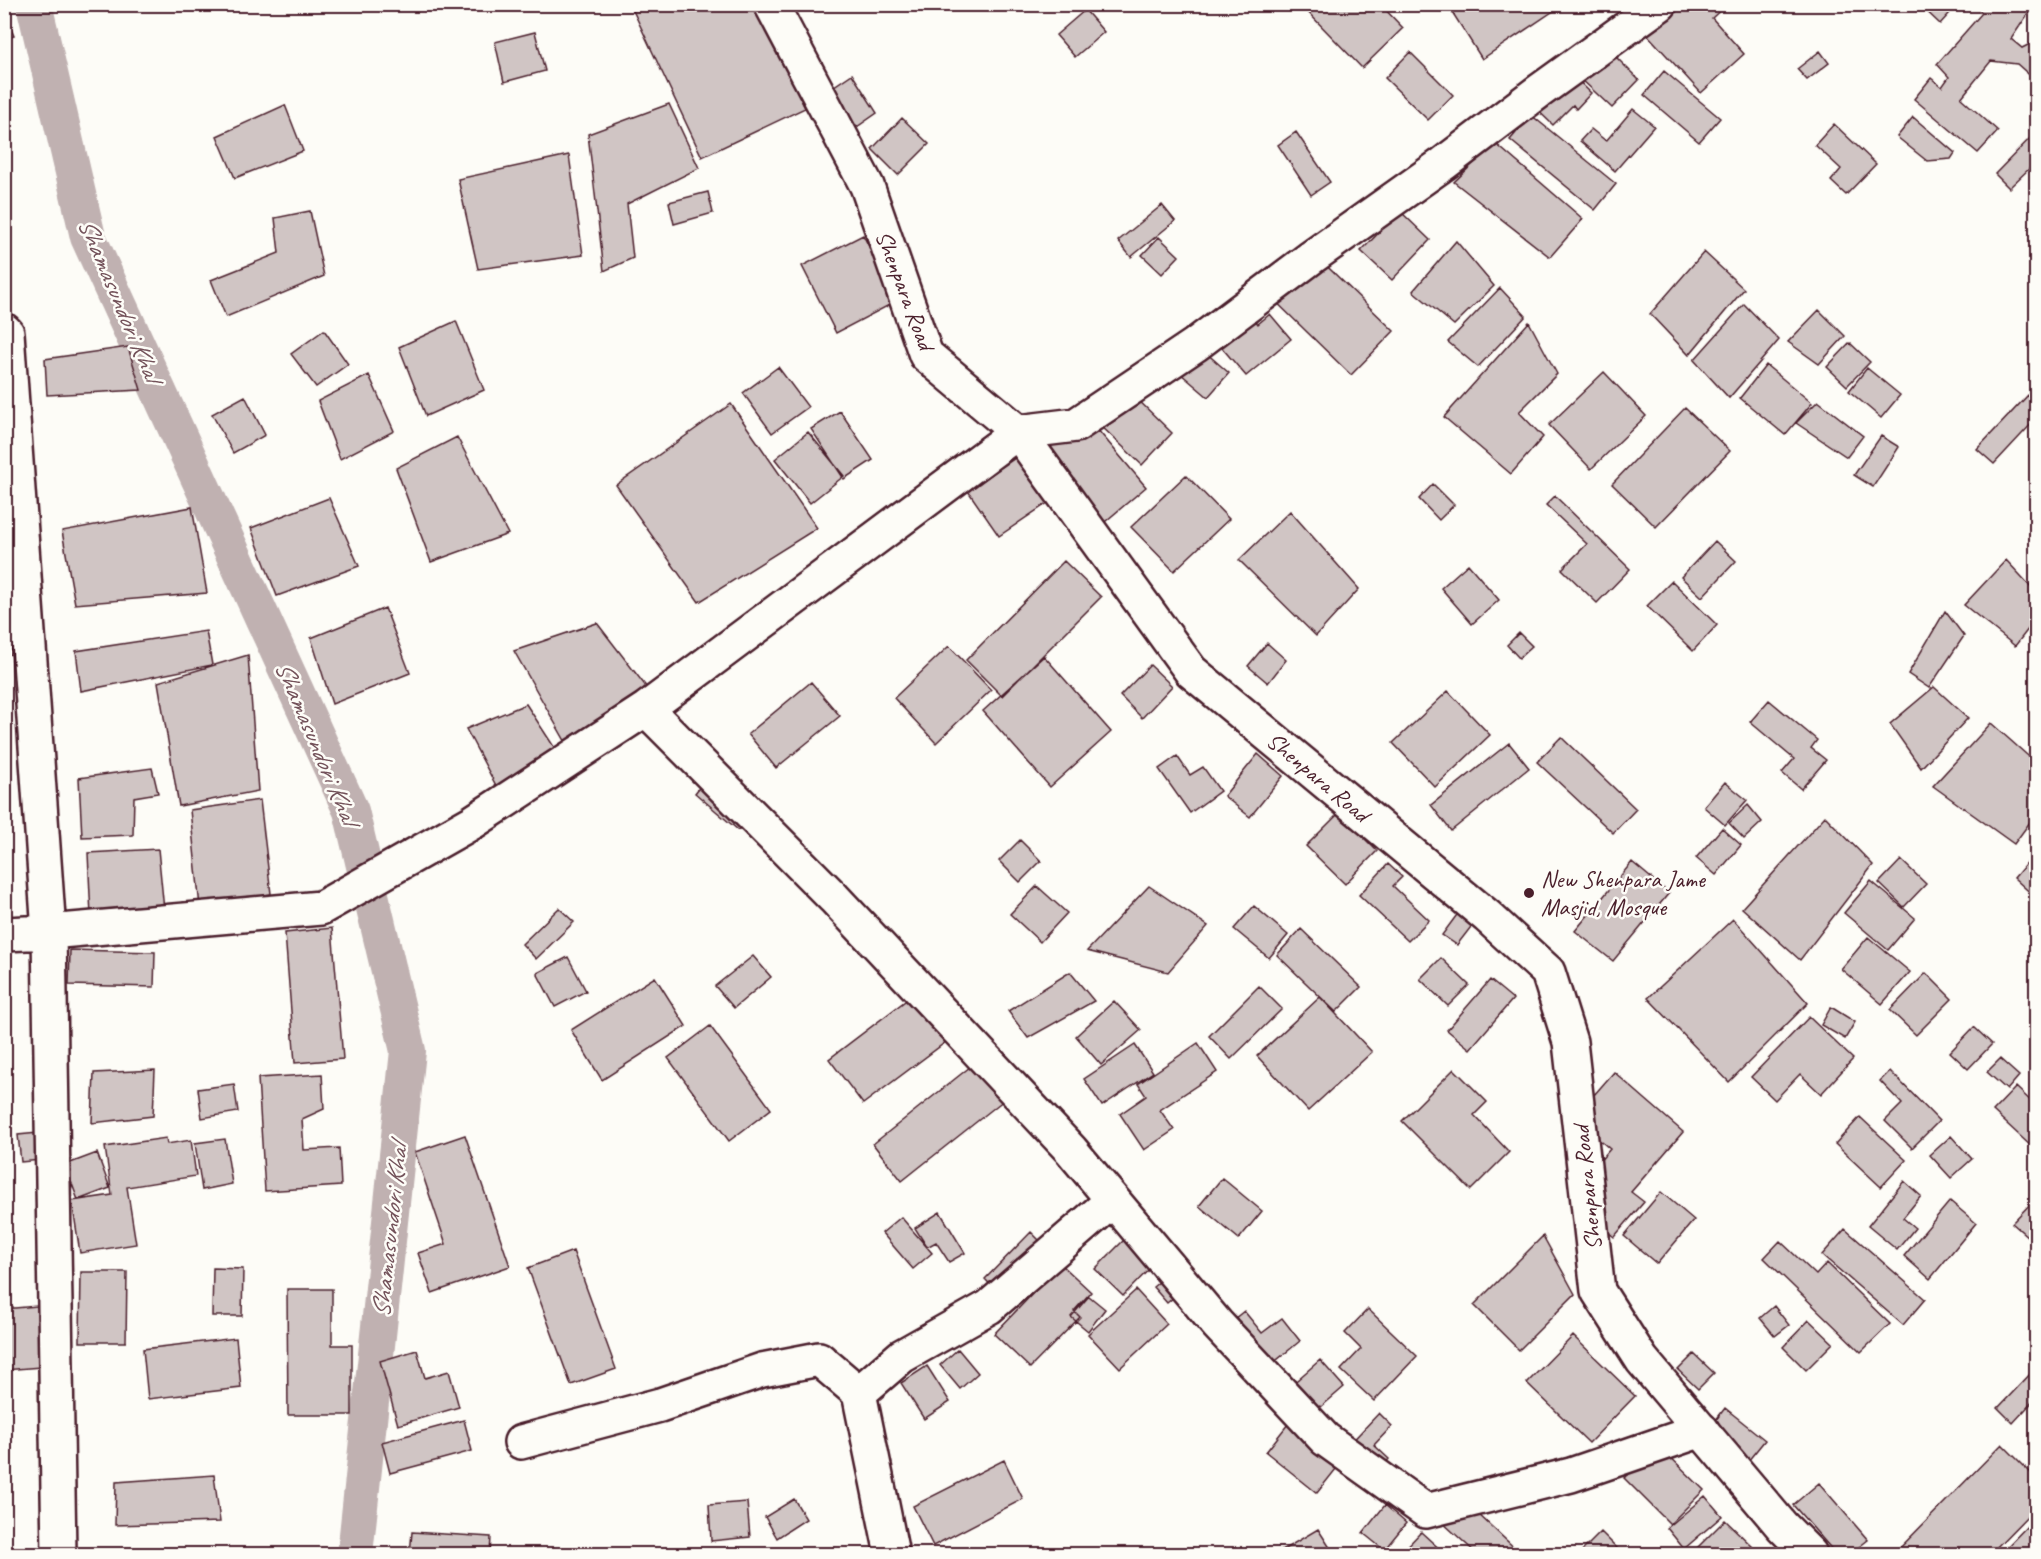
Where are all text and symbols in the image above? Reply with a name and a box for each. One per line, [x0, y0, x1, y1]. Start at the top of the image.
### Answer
water label: Shamasundori Khal [70, 213, 172, 393]
street label: Shenpara Road [869, 226, 943, 357]
water label: Shamasundori Khal [267, 656, 369, 836]
street label: Shenpara Road [1260, 725, 1378, 831]
place label: New Shenpara Jame Masjid, Mosque [1541, 864, 1707, 922]
marker: New Shenpara Jame Masjid, Mosque [1522, 886, 1536, 900]
street label: Shenpara Road [1565, 1121, 1608, 1252]
water label: Shamasundori Khal [364, 1135, 416, 1319]

